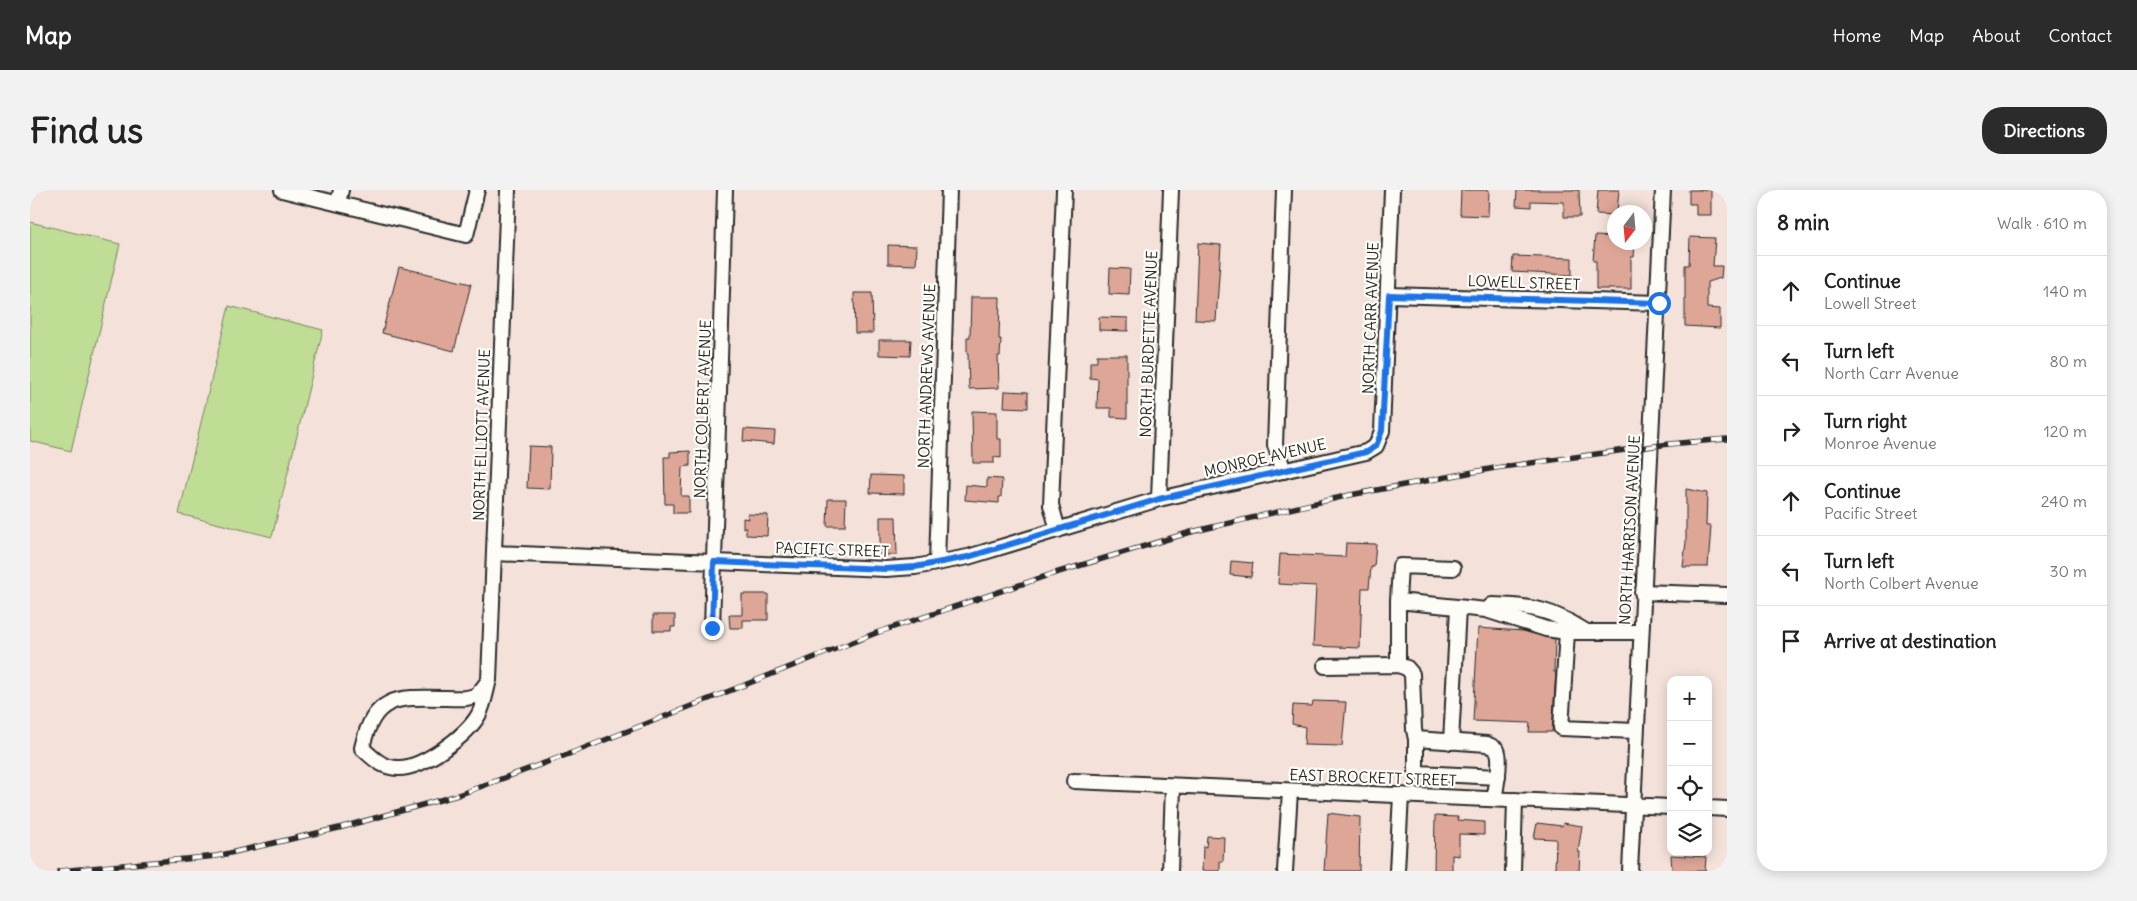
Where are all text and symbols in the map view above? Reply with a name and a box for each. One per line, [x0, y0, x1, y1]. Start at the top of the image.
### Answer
text: Map [25, 20, 72, 50]
text: Home [1833, 24, 1881, 47]
text: Map [1909, 24, 1944, 47]
text: About [1972, 24, 2020, 47]
text: Contact [2048, 24, 2112, 47]
button: Directions [1982, 107, 2107, 154]
text: Find us [30, 108, 143, 152]
north arrow [1607, 205, 1652, 250]
text: 8 min [1777, 209, 1829, 236]
text: Walk · 610 m [1997, 213, 2087, 233]
street label: NORTH CARR AVENUE [1358, 241, 1383, 394]
street label: NORTH BURDETTE AVENUE [1136, 250, 1161, 438]
text: Continue [1824, 269, 1901, 293]
street label: LOWELL STREET [1467, 271, 1581, 294]
icon: ahead [1777, 277, 1805, 305]
text: 140 m [2043, 281, 2087, 301]
street label: NORTH ANDREWS AVENUE [914, 283, 939, 469]
route start [1648, 292, 1671, 315]
text: Lowell Street [1824, 293, 1916, 313]
street label: NORTH COLBERT AVENUE [690, 319, 715, 499]
text: Turn left [1824, 339, 1894, 363]
icon: left [1777, 347, 1805, 375]
street label: NORTH ELLIOTT AVENUE [469, 349, 494, 521]
text: 80 m [2049, 351, 2087, 371]
text: North Carr Avenue [1824, 363, 1959, 383]
text: Turn right [1824, 409, 1907, 433]
icon: right [1777, 417, 1805, 445]
text: 120 m [2044, 421, 2087, 441]
text: Monroe Avenue [1824, 433, 1937, 453]
street label: MONROE AVENUE [1202, 434, 1328, 481]
street label: NORTH HARRISON AVENUE [1615, 434, 1644, 625]
text: Continue [1824, 479, 1901, 503]
icon: ahead [1777, 487, 1805, 515]
text: 240 m [2041, 491, 2087, 511]
text: Pacific Street [1824, 503, 1918, 523]
street label: PACIFIC STREET [775, 538, 889, 561]
text: Turn left [1824, 549, 1894, 573]
icon: left [1777, 557, 1805, 585]
text: 30 m [2050, 561, 2087, 581]
text: North Colbert Avenue [1824, 573, 1979, 593]
route end [701, 617, 724, 640]
icon: arrive [1777, 627, 1805, 655]
text: Arrive at destination [1824, 629, 1997, 653]
map controls [1667, 676, 1712, 856]
button: + [1667, 676, 1712, 721]
button: − [1667, 721, 1712, 766]
street label: EAST BROCKETT STREET [1289, 765, 1457, 790]
button: locate [1667, 766, 1712, 811]
button: layers [1667, 811, 1712, 856]

